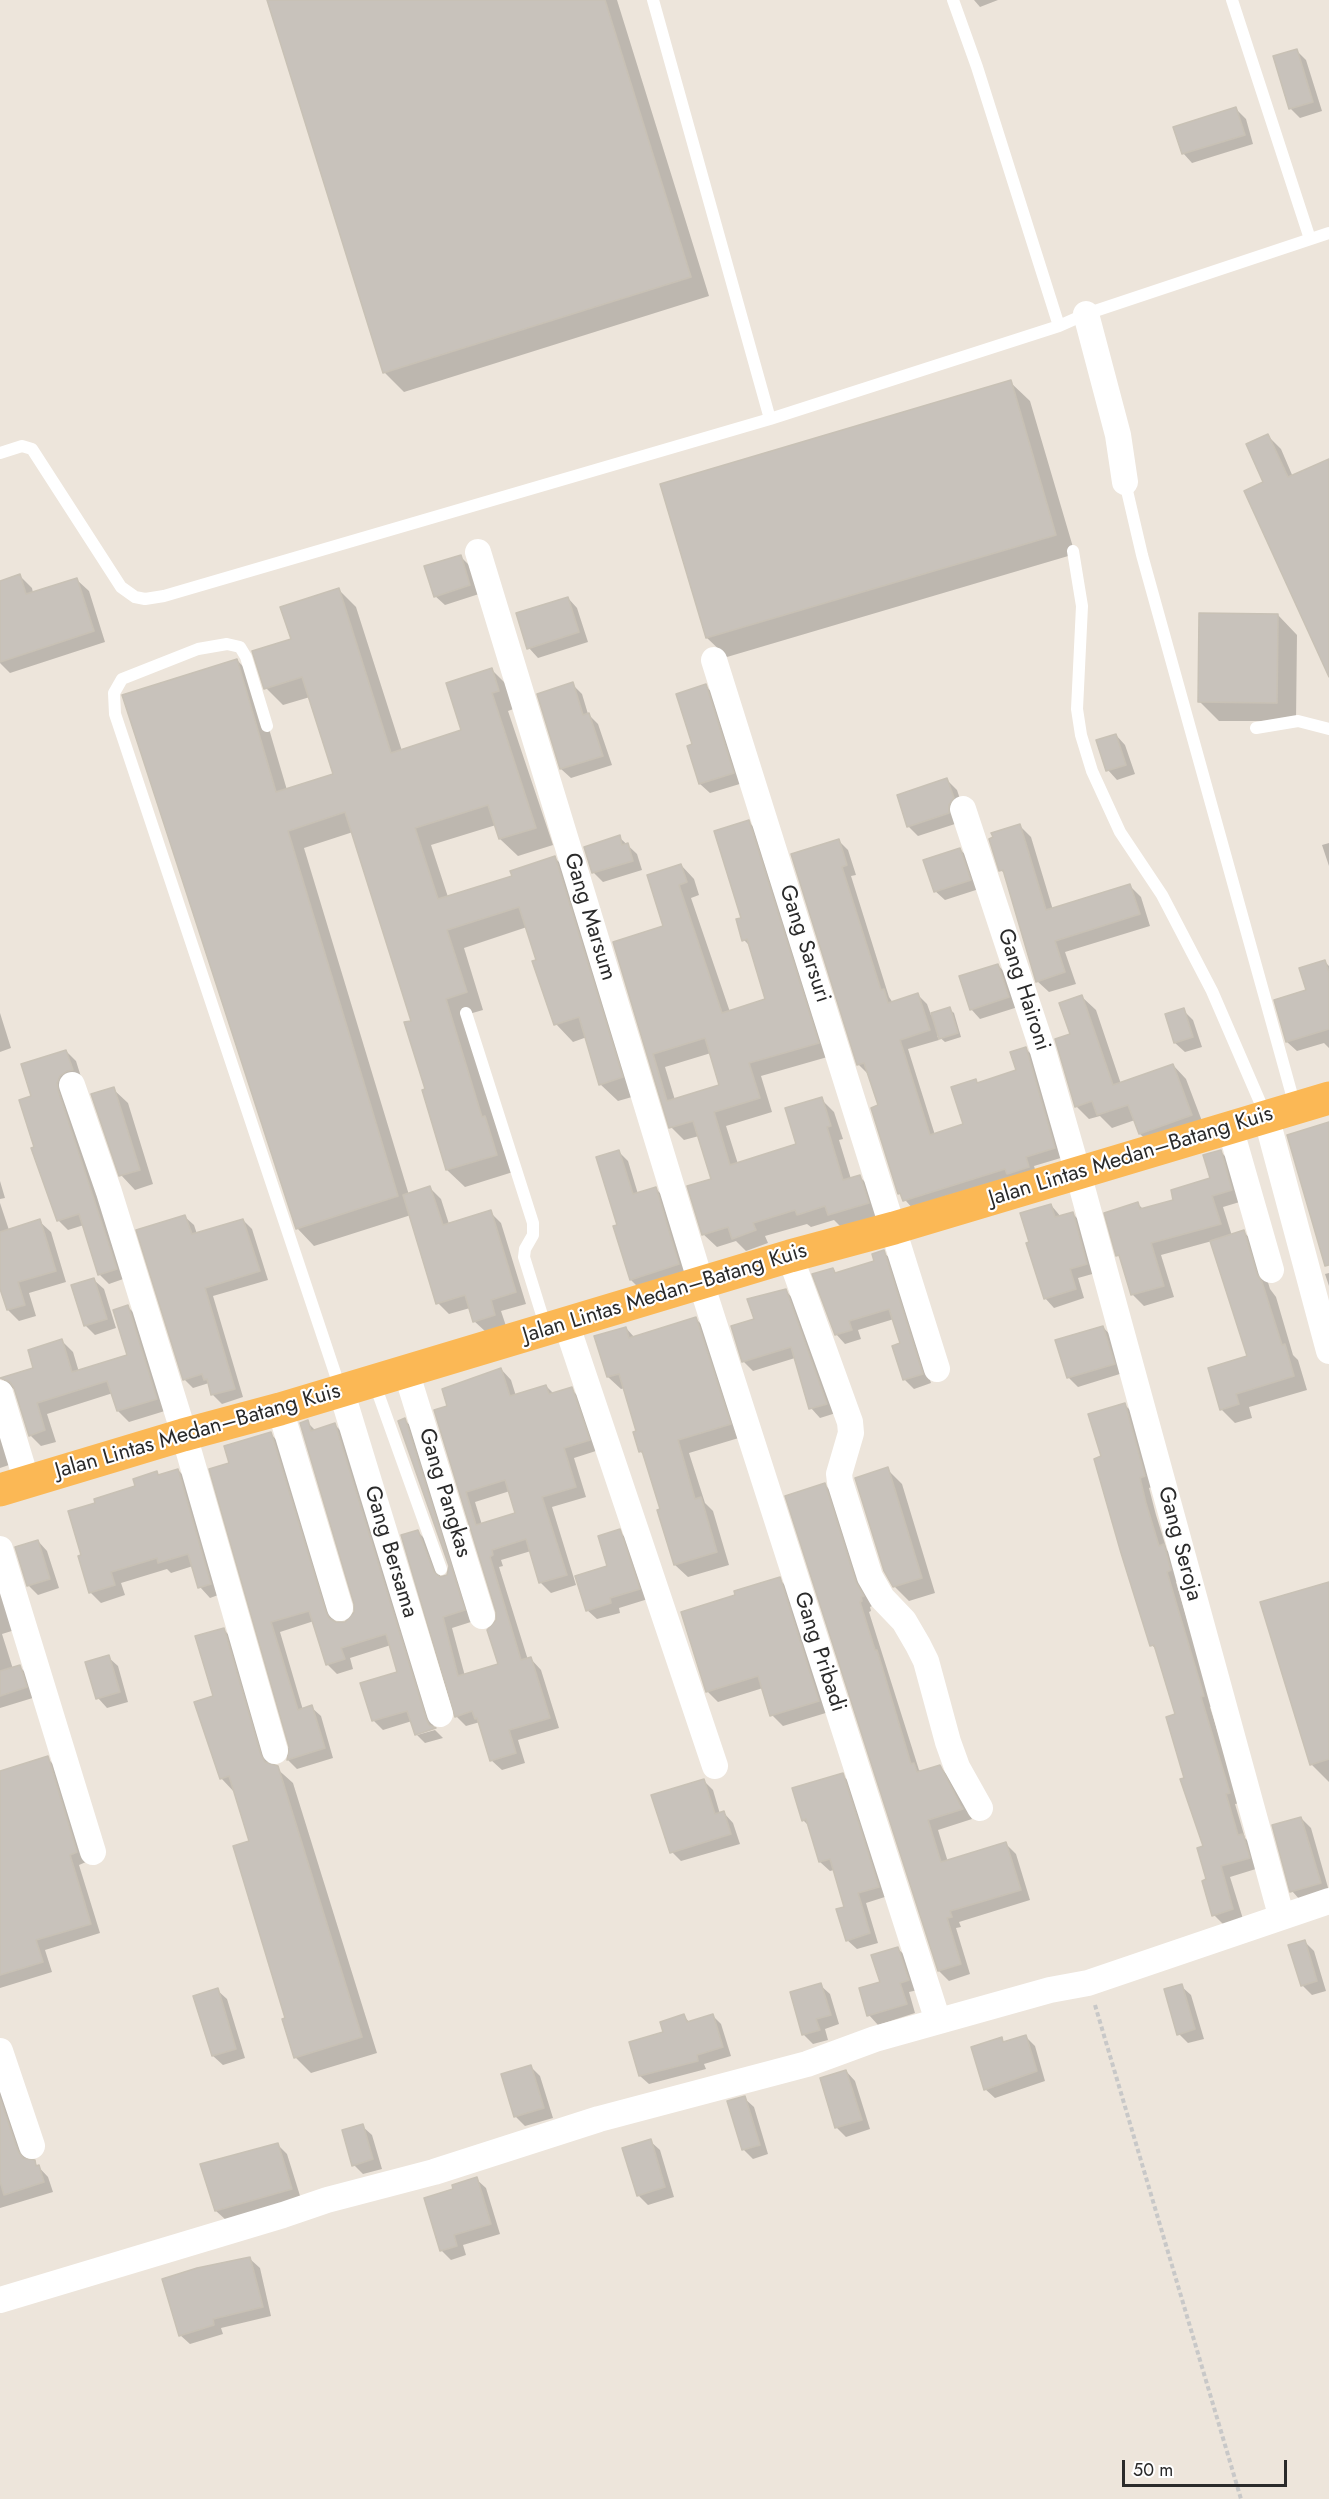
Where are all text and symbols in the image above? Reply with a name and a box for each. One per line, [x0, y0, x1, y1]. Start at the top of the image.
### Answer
street label: Gang Marsum [557, 850, 621, 984]
street label: Gang Sarsuri [773, 882, 835, 1006]
street label: Gang Haironi [991, 926, 1055, 1054]
street label: Jalan Lintas Medan–Batang Kuis [986, 1101, 1276, 1213]
street label: Jalan Lintas Medan–Batang Kuis [520, 1238, 810, 1350]
street label: Jalan Lintas Medan–Batang Kuis [52, 1379, 344, 1485]
street label: Gang Pangkas [412, 1425, 476, 1561]
street label: Gang Bersama [357, 1483, 423, 1621]
street label: Gang Seroja [1151, 1484, 1207, 1604]
street label: Gang Pribadi [787, 1589, 851, 1715]
scale bar [1125, 2448, 1290, 2486]
text: 50 m [1133, 2457, 1173, 2483]

